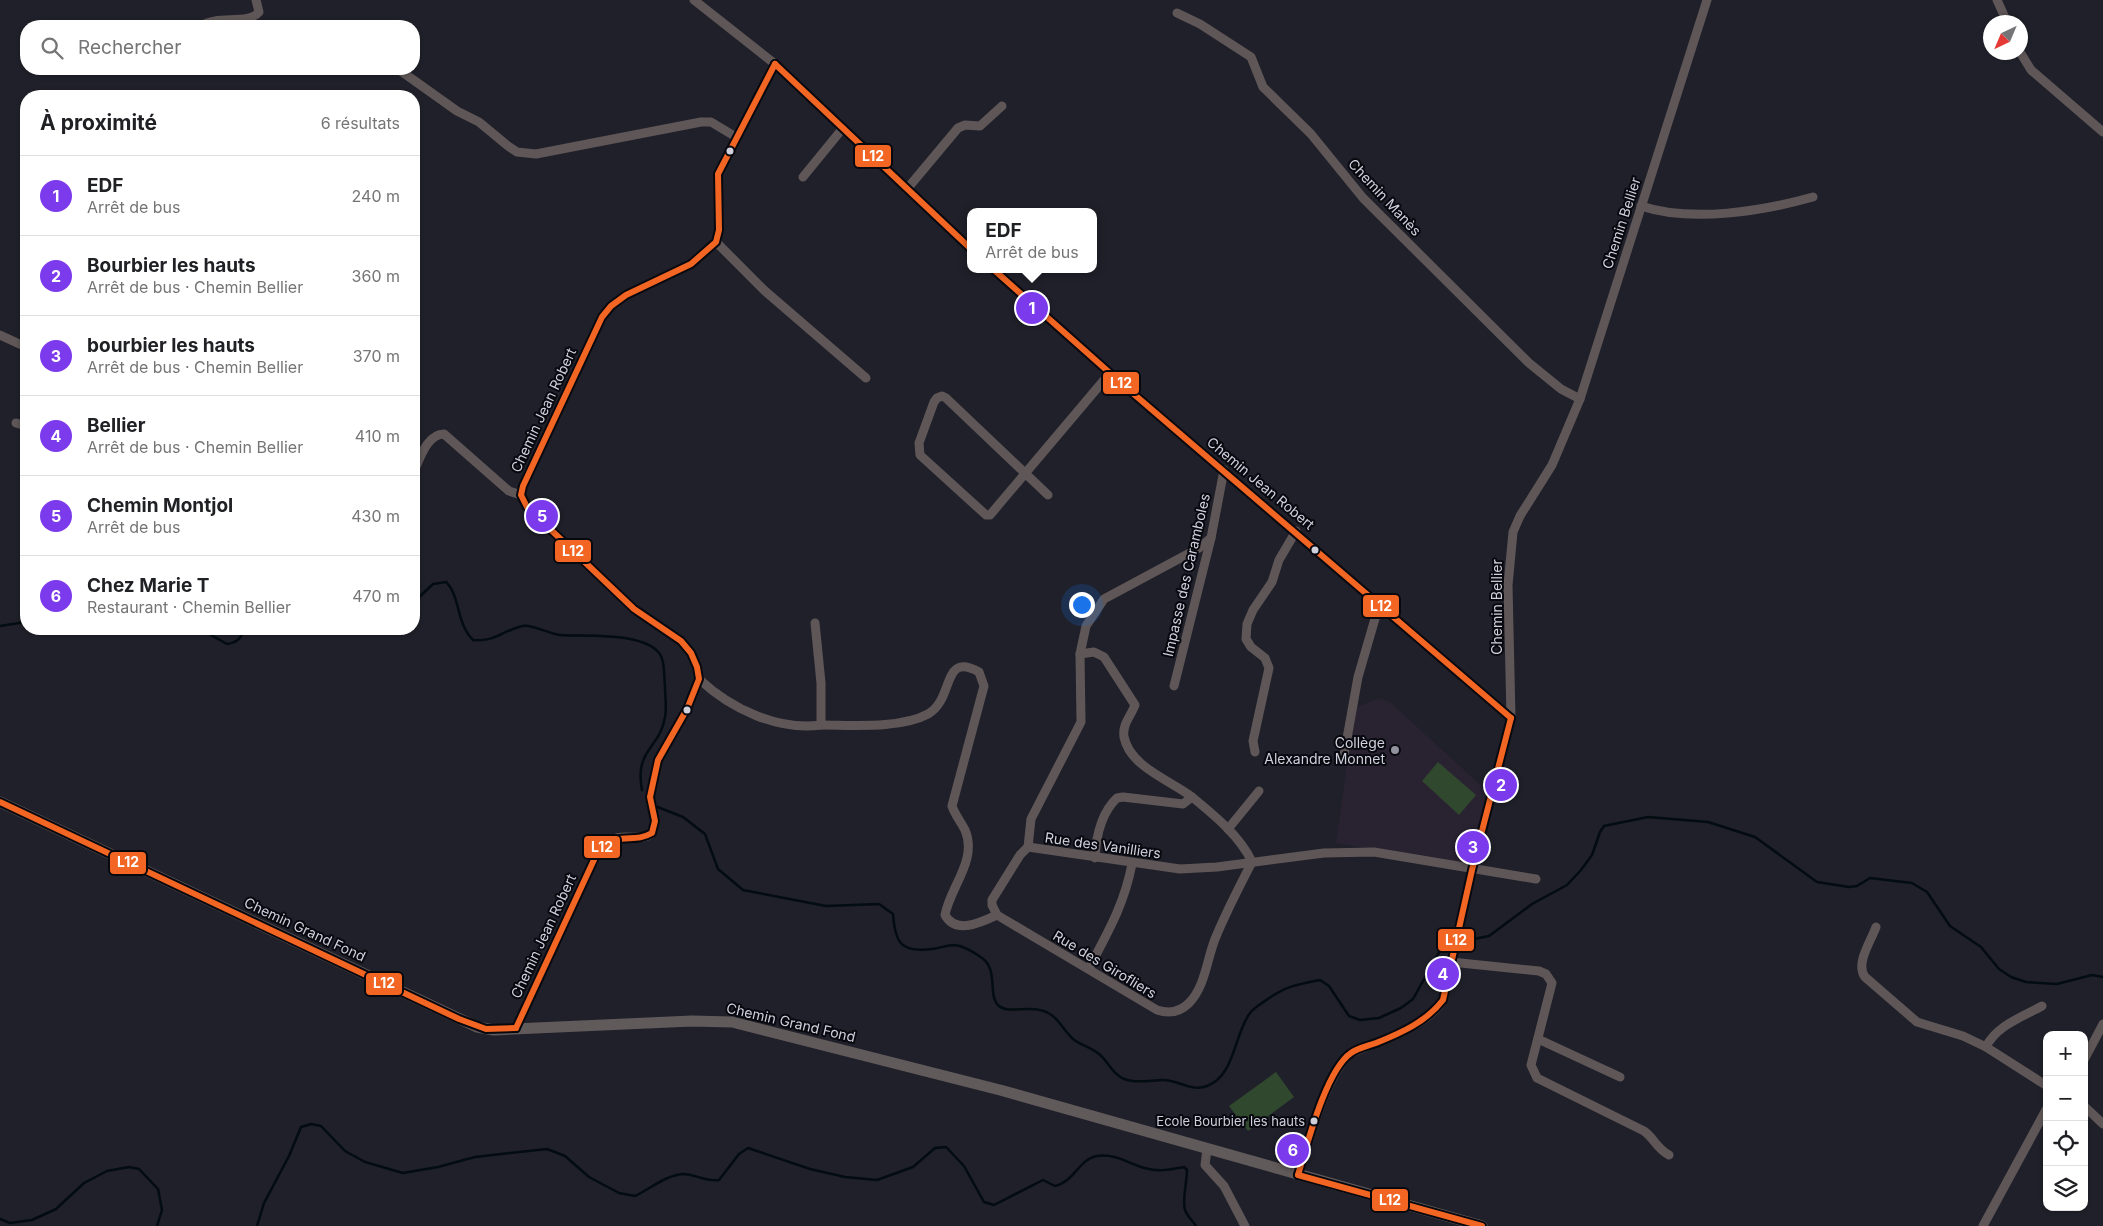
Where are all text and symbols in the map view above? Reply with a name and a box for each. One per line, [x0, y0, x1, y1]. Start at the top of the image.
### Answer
north arrow [1983, 15, 2028, 60]
search box [20, 20, 420, 75]
icon: search [38, 34, 66, 62]
text: Rechercher [78, 36, 181, 59]
text: À proximité [40, 110, 157, 135]
text: 6 résultats [321, 113, 400, 133]
line badge: L12 [854, 144, 892, 168]
unlabelled marker [725, 146, 735, 156]
text: L12 [862, 147, 884, 164]
street label: Chemin Manès [1345, 155, 1425, 239]
text: EDF [87, 174, 123, 197]
street label: Chemin Bellier [1598, 175, 1644, 271]
text: 1 [53, 186, 59, 206]
text: 240 m [352, 186, 400, 206]
text: Arrêt de bus [87, 197, 180, 217]
popup [967, 208, 1097, 273]
text: EDF [985, 219, 1022, 242]
text: Arrêt de bus [985, 242, 1079, 262]
text: Bourbier les hauts [87, 254, 256, 277]
text: 2 [51, 266, 61, 286]
text: 360 m [352, 266, 400, 286]
text: Arrêt de bus · Chemin Bellier [87, 277, 303, 297]
pin: 1 [1016, 289, 1048, 327]
text: bourbier les hauts [87, 334, 255, 357]
street label: Chemin Jean Robert [507, 345, 579, 475]
text: 3 [51, 346, 61, 366]
text: 370 m [353, 346, 400, 366]
text: Arrêt de bus · Chemin Bellier [87, 357, 303, 377]
line badge: L12 [1102, 371, 1140, 395]
text: L12 [1110, 374, 1132, 391]
text: Bellier [87, 414, 145, 437]
text: 4 [51, 426, 61, 446]
text: 410 m [355, 426, 400, 446]
street label: Chemin Jean Robert [1204, 433, 1318, 533]
text: Arrêt de bus · Chemin Bellier [87, 437, 303, 457]
street label: Impasse des Caramboles [1159, 492, 1213, 658]
text: Chemin Montjol [87, 494, 233, 517]
pin: 5 [526, 497, 558, 535]
text: 5 [51, 506, 61, 526]
text: 430 m [351, 506, 400, 526]
text: Arrêt de bus [87, 517, 180, 537]
line badge: L12 [554, 539, 592, 563]
text: L12 [562, 542, 584, 559]
unlabelled marker [1310, 545, 1320, 555]
street label: Chemin Bellier [1488, 559, 1505, 655]
text: Chez Marie T [87, 574, 209, 597]
text: 6 [51, 586, 61, 606]
text: 470 m [352, 586, 400, 606]
your location [1069, 592, 1095, 618]
line badge: L12 [1362, 594, 1400, 618]
text: Restaurant · Chemin Bellier [87, 597, 291, 617]
text: L12 [1370, 597, 1392, 614]
unlabelled marker [682, 705, 692, 715]
place label: Collège Alexandre Monnet [1264, 734, 1385, 767]
marker: Collège Alexandre Monnet [1389, 744, 1401, 756]
pin: 2 [1485, 766, 1517, 804]
street label: Rue des Vanilliers [1044, 828, 1162, 862]
pin: 3 [1457, 828, 1489, 866]
line badge: L12 [583, 835, 621, 859]
text: L12 [591, 838, 613, 855]
line badge: L12 [109, 851, 147, 875]
text: L12 [117, 853, 139, 870]
street label: Chemin Jean Robert [507, 871, 579, 1001]
street label: Chemin Grand Fond [242, 893, 368, 965]
street label: Rue des Girofliers [1050, 926, 1160, 1002]
line badge: L12 [1437, 928, 1475, 952]
text: L12 [1445, 931, 1467, 948]
pin: 4 [1427, 955, 1459, 993]
line badge: L12 [365, 972, 403, 996]
text: L12 [373, 974, 395, 991]
street label: Chemin Grand Fond [725, 999, 857, 1045]
map controls [2043, 1031, 2088, 1211]
button: + [2043, 1031, 2088, 1076]
button: − [2043, 1076, 2088, 1121]
place label: Ecole Bourbier les hauts [1156, 1113, 1305, 1129]
marker: Ecole Bourbier les hauts [1309, 1116, 1319, 1126]
button: locate [2043, 1121, 2088, 1166]
pin: 6 [1277, 1131, 1309, 1169]
button: layers [2043, 1166, 2088, 1211]
line badge: L12 [1371, 1188, 1409, 1212]
text: L12 [1379, 1191, 1401, 1208]

